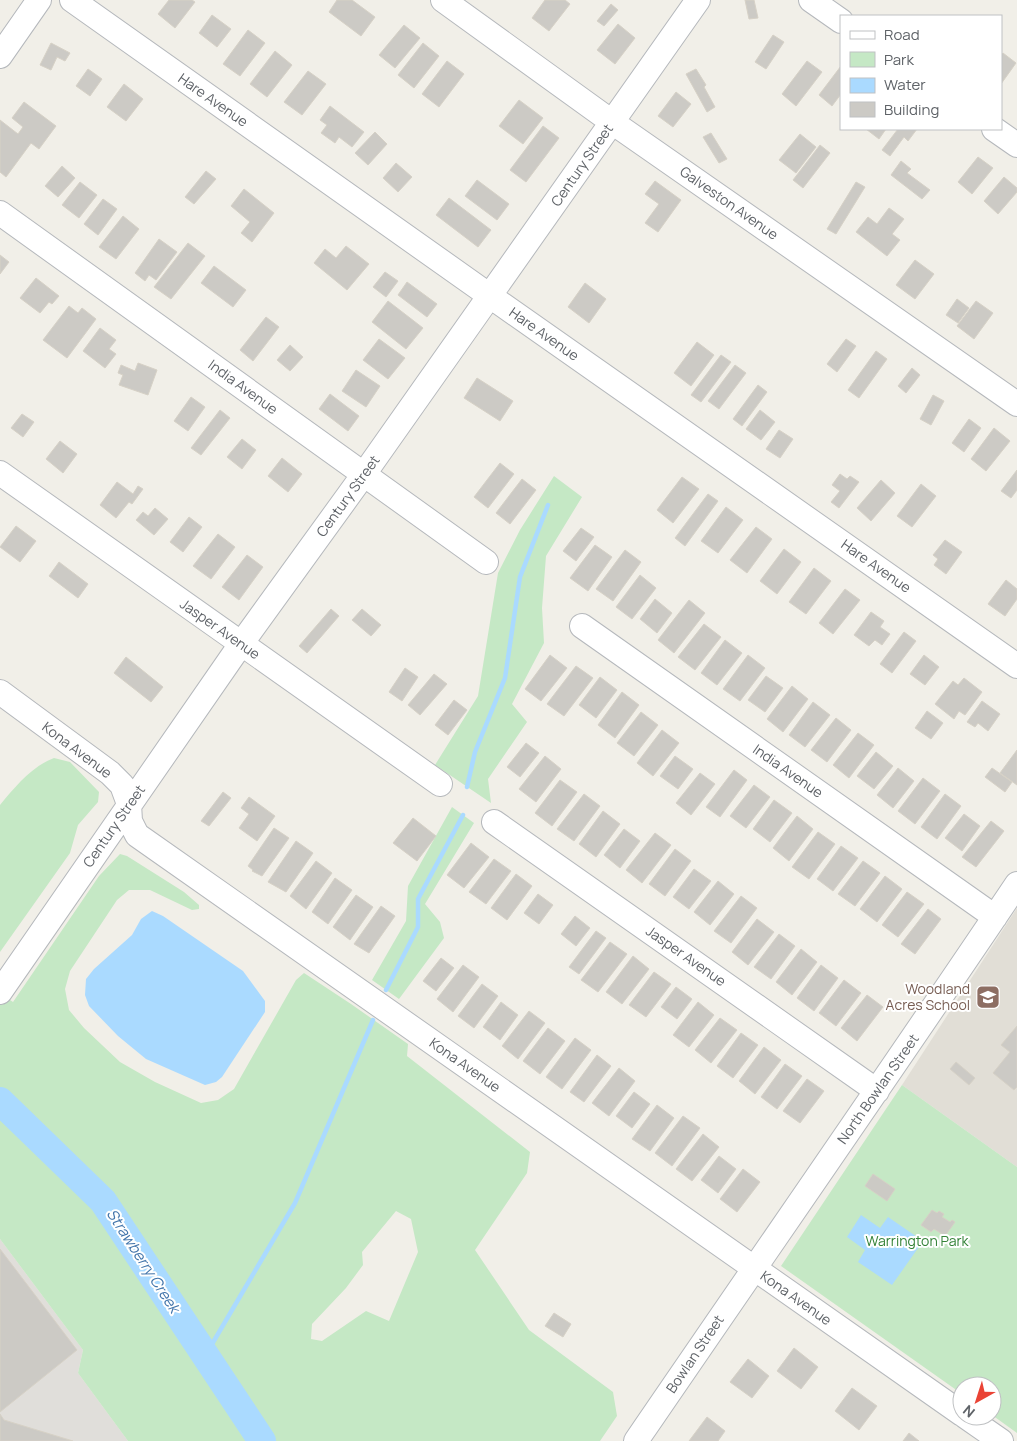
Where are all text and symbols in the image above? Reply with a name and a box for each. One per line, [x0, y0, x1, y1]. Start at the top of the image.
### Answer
legend [840, 15, 1002, 130]
text: Road [884, 24, 920, 45]
text: Park [884, 49, 914, 70]
street label: Hare Avenue [175, 69, 252, 131]
text: Water [884, 74, 926, 95]
text: Building [884, 99, 939, 120]
street label: Century Street [546, 119, 617, 210]
street label: Galveston Avenue [676, 162, 782, 244]
street label: Hare Avenue [506, 303, 583, 365]
street label: India Avenue [205, 355, 282, 418]
street label: Century Street [312, 451, 384, 540]
street label: Hare Avenue [838, 535, 915, 597]
street label: Jasper Avenue [176, 594, 264, 663]
street label: Kona Avenue [38, 717, 116, 782]
street label: India Avenue [749, 739, 827, 802]
street label: Century Street [78, 780, 149, 871]
street label: Jasper Avenue [642, 921, 730, 990]
place label: Woodland Acres School [886, 979, 970, 1014]
school or university icon: Woodland Acres School [975, 984, 1001, 1010]
street label: North Bowlan Street [832, 1030, 923, 1148]
street label: Kona Avenue [426, 1033, 505, 1096]
water label: Strawberry Creek [102, 1205, 186, 1319]
park label: Warrington Park [866, 1231, 969, 1250]
street label: Kona Avenue [757, 1266, 836, 1329]
street label: Bowlan Street [661, 1311, 728, 1397]
north arrow [952, 1376, 1002, 1426]
text: N [959, 1401, 978, 1422]

